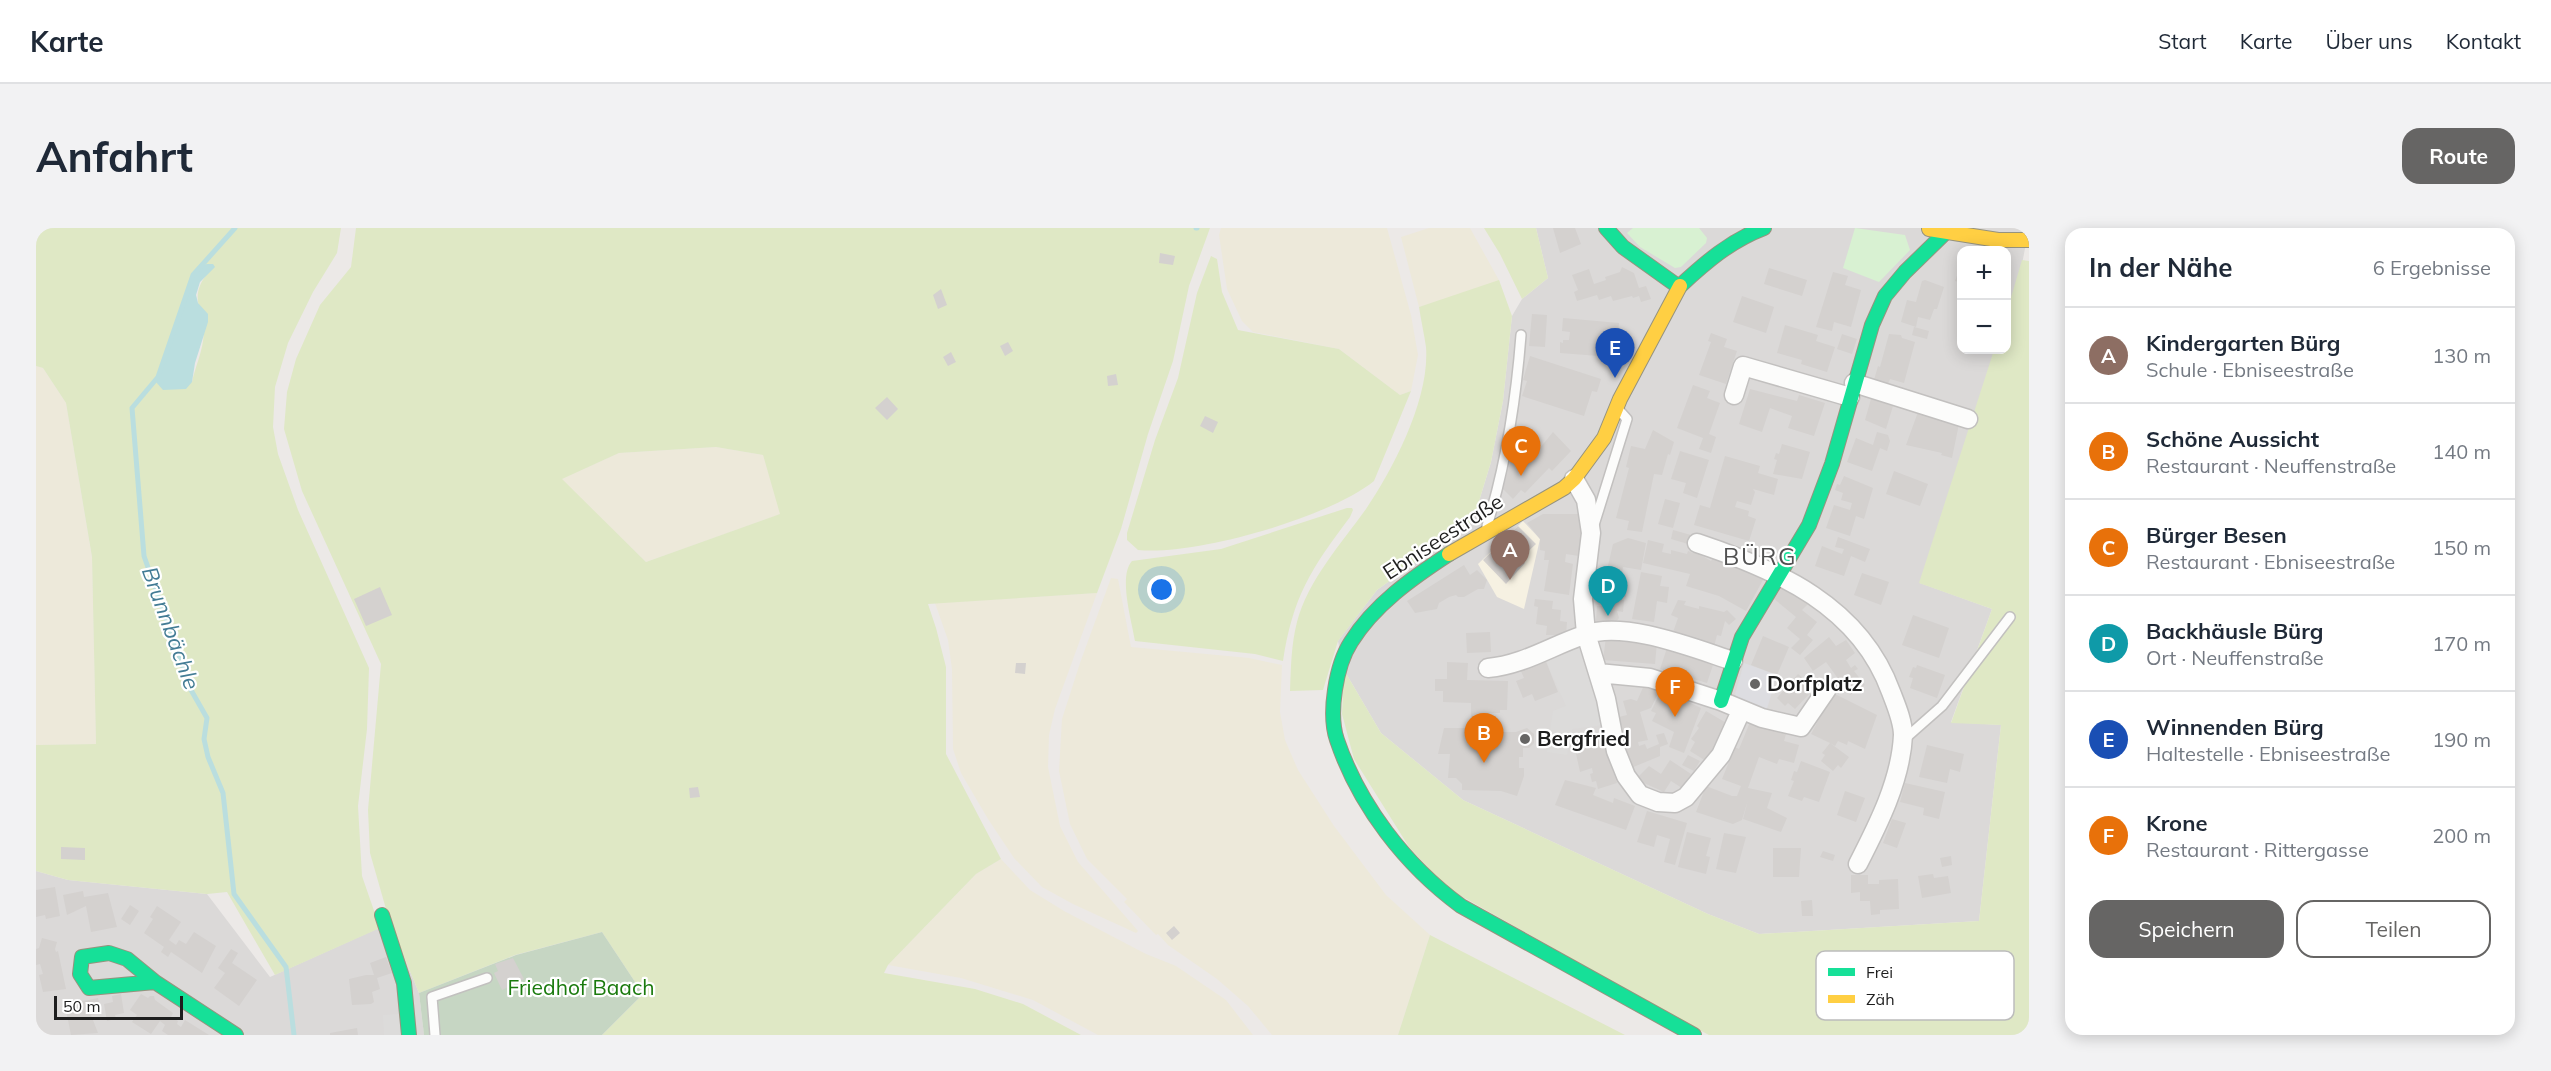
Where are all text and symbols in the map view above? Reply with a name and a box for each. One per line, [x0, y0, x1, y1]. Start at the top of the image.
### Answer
text: Karte [30, 24, 104, 59]
text: Start [2158, 28, 2207, 54]
text: Karte [2240, 28, 2292, 54]
text: Über uns [2325, 28, 2413, 54]
text: Kontakt [2446, 28, 2521, 54]
button: Route [2402, 128, 2515, 184]
text: Anfahrt [36, 130, 193, 183]
map controls [1957, 246, 2011, 354]
button: + [1957, 246, 2011, 300]
text: In der Nähe [2089, 251, 2233, 284]
text: 6 Ergebnisse [2373, 255, 2491, 280]
button: − [1957, 300, 2011, 354]
pin: E [1596, 328, 1634, 378]
text: Kindergarten Bürg [2146, 329, 2340, 357]
text: A [2101, 343, 2116, 368]
text: 130 m [2432, 343, 2491, 368]
text: Schule · Ebniseestraße [2146, 357, 2354, 382]
text: Schöne Aussicht [2146, 425, 2319, 453]
pin: C [1502, 426, 1540, 476]
text: B [2102, 439, 2115, 464]
text: 140 m [2432, 439, 2491, 464]
text: Restaurant · Neuffenstraße [2146, 453, 2396, 478]
street label: Ebniseestraße [1377, 488, 1507, 585]
text: Bürger Besen [2146, 521, 2287, 549]
pin: A [1490, 530, 1530, 580]
text: C [2102, 535, 2115, 560]
text: 150 m [2432, 535, 2491, 560]
district label: BÜRG [1723, 541, 1797, 571]
text: Restaurant · Ebniseestraße [2146, 549, 2395, 574]
water label: Brunnbächle [136, 563, 206, 693]
pin: D [1588, 566, 1628, 616]
your location [1147, 575, 1176, 604]
text: Backhäusle Bürg [2146, 617, 2323, 645]
text: D [2101, 631, 2116, 656]
text: 170 m [2432, 631, 2491, 656]
text: Ort · Neuffenstraße [2146, 645, 2324, 670]
pin: F [1656, 668, 1694, 717]
place label: Dorfplatz [1767, 670, 1863, 696]
marker: Dorfplatz [1748, 677, 1762, 691]
text: Winnenden Bürg [2146, 713, 2324, 741]
pin: B [1464, 714, 1504, 763]
place label: Bergfried [1537, 725, 1630, 751]
text: E [2103, 727, 2114, 752]
text: 190 m [2432, 727, 2491, 752]
marker: Bergfried [1518, 732, 1532, 746]
text: Haltestelle · Ebniseestraße [2146, 741, 2390, 766]
text: Krone [2146, 809, 2207, 837]
text: F [2103, 823, 2114, 848]
text: 200 m [2432, 823, 2491, 848]
text: Restaurant · Rittergasse [2146, 837, 2369, 862]
button: Speichern [2089, 900, 2284, 958]
button: Teilen [2296, 900, 2491, 958]
legend [1816, 951, 2014, 1020]
text: Frei [1866, 962, 1893, 982]
park label: Friedhof Baach [507, 974, 655, 1000]
text: Zäh [1866, 989, 1895, 1009]
scale bar [54, 993, 183, 1020]
text: 50 m [63, 996, 100, 1016]

